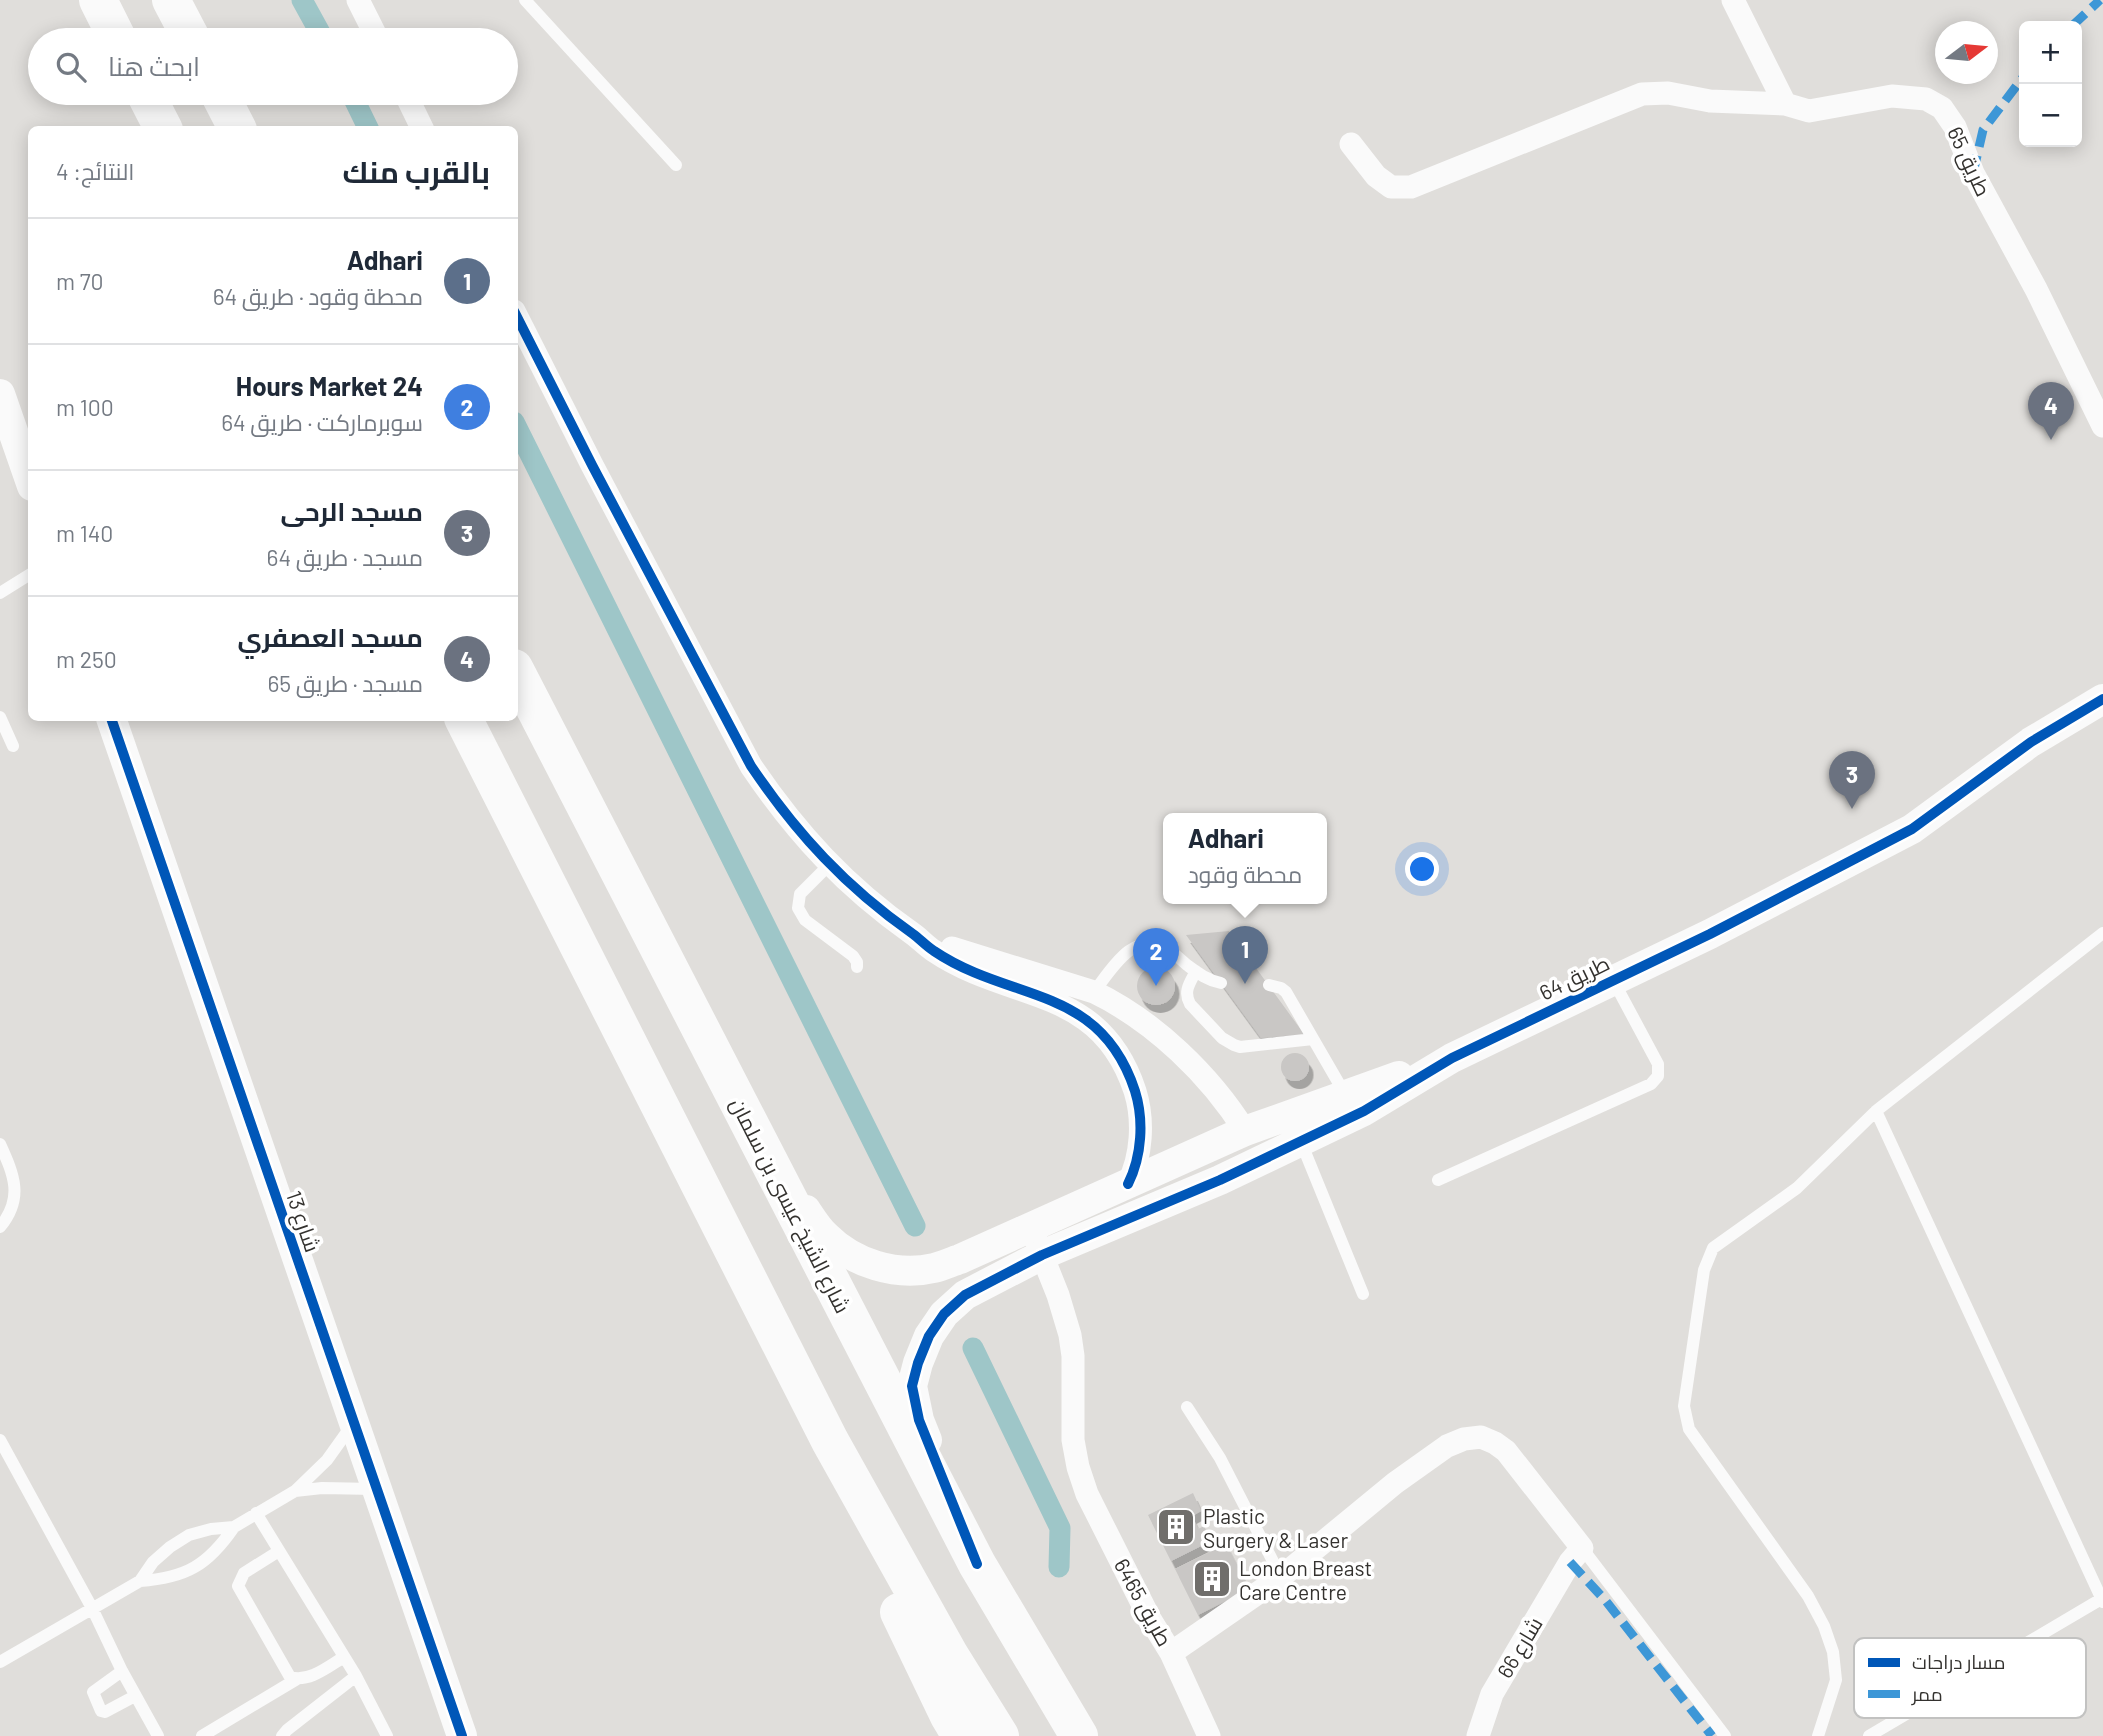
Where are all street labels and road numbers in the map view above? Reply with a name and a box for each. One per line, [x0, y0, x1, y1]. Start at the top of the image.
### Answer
street label: طريق 65 [1941, 122, 1997, 201]
street label: طريق 64 [1535, 949, 1614, 1006]
street label: شارع الشيخ عيسى بن سلمان [723, 1093, 856, 1318]
street label: شارع 13 [279, 1187, 326, 1256]
street label: طريق 6465 [1108, 1554, 1178, 1651]
street label: شارع 66 [1491, 1612, 1549, 1683]

